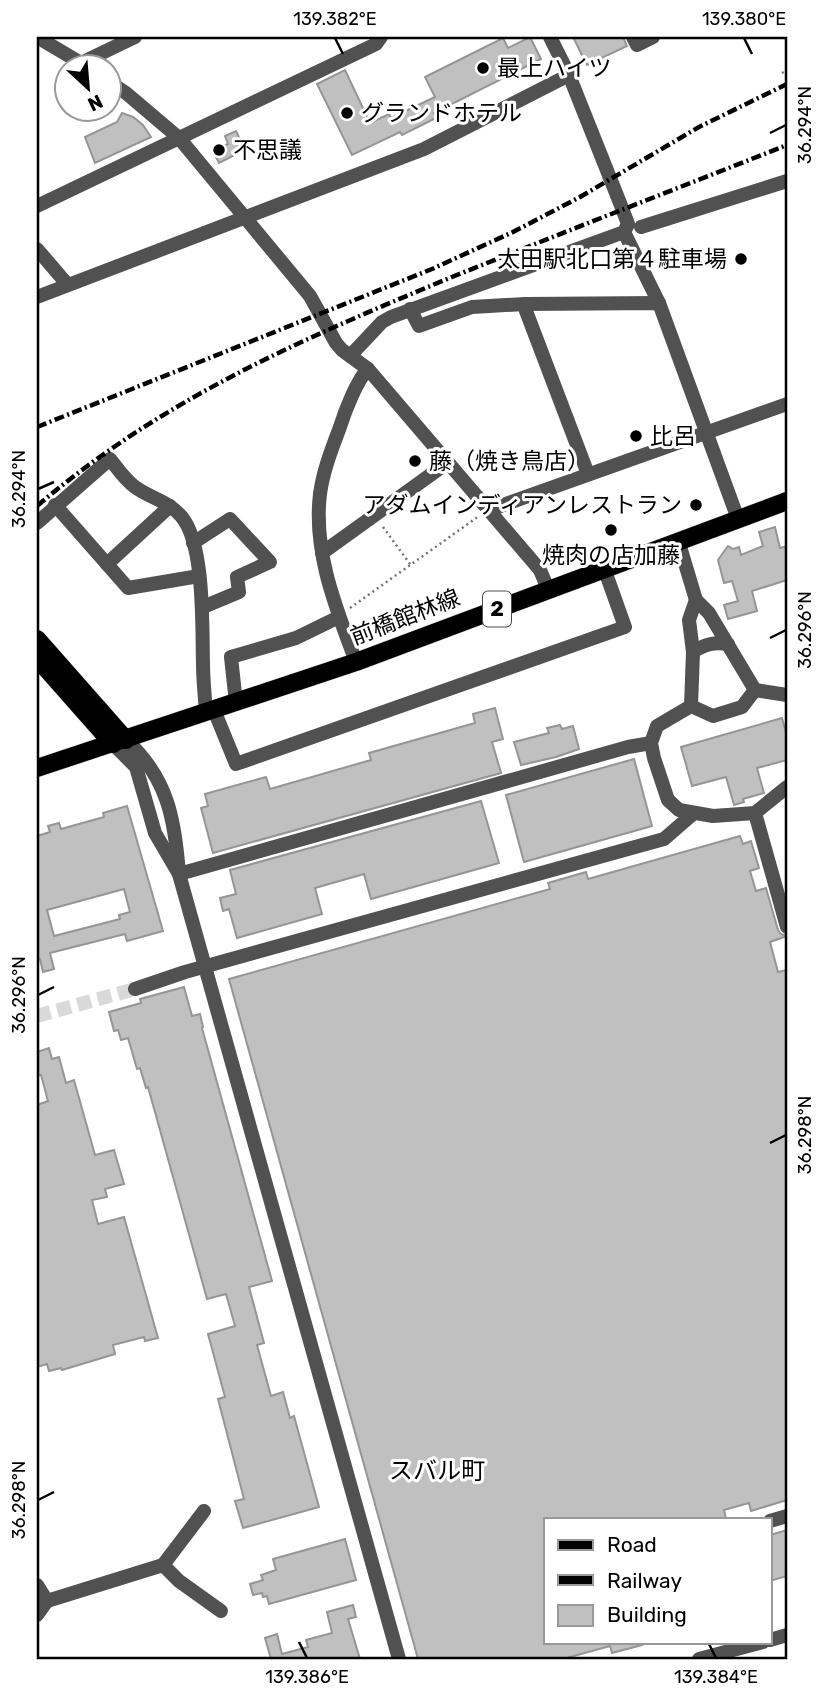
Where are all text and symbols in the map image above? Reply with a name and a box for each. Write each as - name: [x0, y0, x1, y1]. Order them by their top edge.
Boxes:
- text: 139.382°E: [293, 8, 377, 30]
- text: 139.380°E: [702, 8, 786, 30]
- north arrow: [52, 52, 122, 122]
- place label: 最上ハイツ: [497, 54, 612, 82]
- marker: 最上ハイツ: [475, 60, 491, 76]
- text: 36.294°N: [794, 86, 816, 164]
- text: N: [84, 89, 106, 116]
- place label: グランドホテル: [361, 99, 522, 127]
- marker: グランドホテル: [339, 105, 355, 121]
- place label: 不思議: [233, 136, 302, 164]
- marker: 不思議: [211, 142, 227, 158]
- place label: 太田駅北口第４駐車場: [497, 245, 727, 273]
- marker: 太田駅北口第４駐車場: [733, 251, 749, 267]
- place label: 比呂: [650, 422, 696, 450]
- marker: 比呂: [628, 428, 644, 444]
- place label: 藤（焼き鳥店）: [429, 447, 590, 475]
- text: 36.294°N: [8, 450, 30, 528]
- marker: 藤（焼き鳥店）: [407, 453, 423, 469]
- place label: アダムインディアンレストラン: [363, 491, 682, 519]
- marker: アダムインディアンレストラン: [688, 497, 704, 513]
- marker: 焼肉の店加藤: [603, 522, 619, 538]
- place label: 焼肉の店加藤: [542, 541, 680, 569]
- street label: 前橋館林線: [346, 583, 464, 651]
- text: 36.296°N: [794, 591, 816, 669]
- road number: 2: [483, 592, 511, 626]
- text: 36.296°N: [8, 956, 30, 1034]
- text: 36.298°N: [794, 1096, 816, 1174]
- district label: スバル町: [389, 1457, 485, 1485]
- text: 36.298°N: [8, 1461, 30, 1539]
- legend: [544, 1518, 772, 1644]
- text: Road: [607, 1532, 657, 1557]
- text: Railway: [607, 1568, 682, 1593]
- text: Building: [607, 1602, 687, 1627]
- text: 139.386°E: [265, 1666, 349, 1688]
- text: 139.384°E: [674, 1666, 758, 1688]

